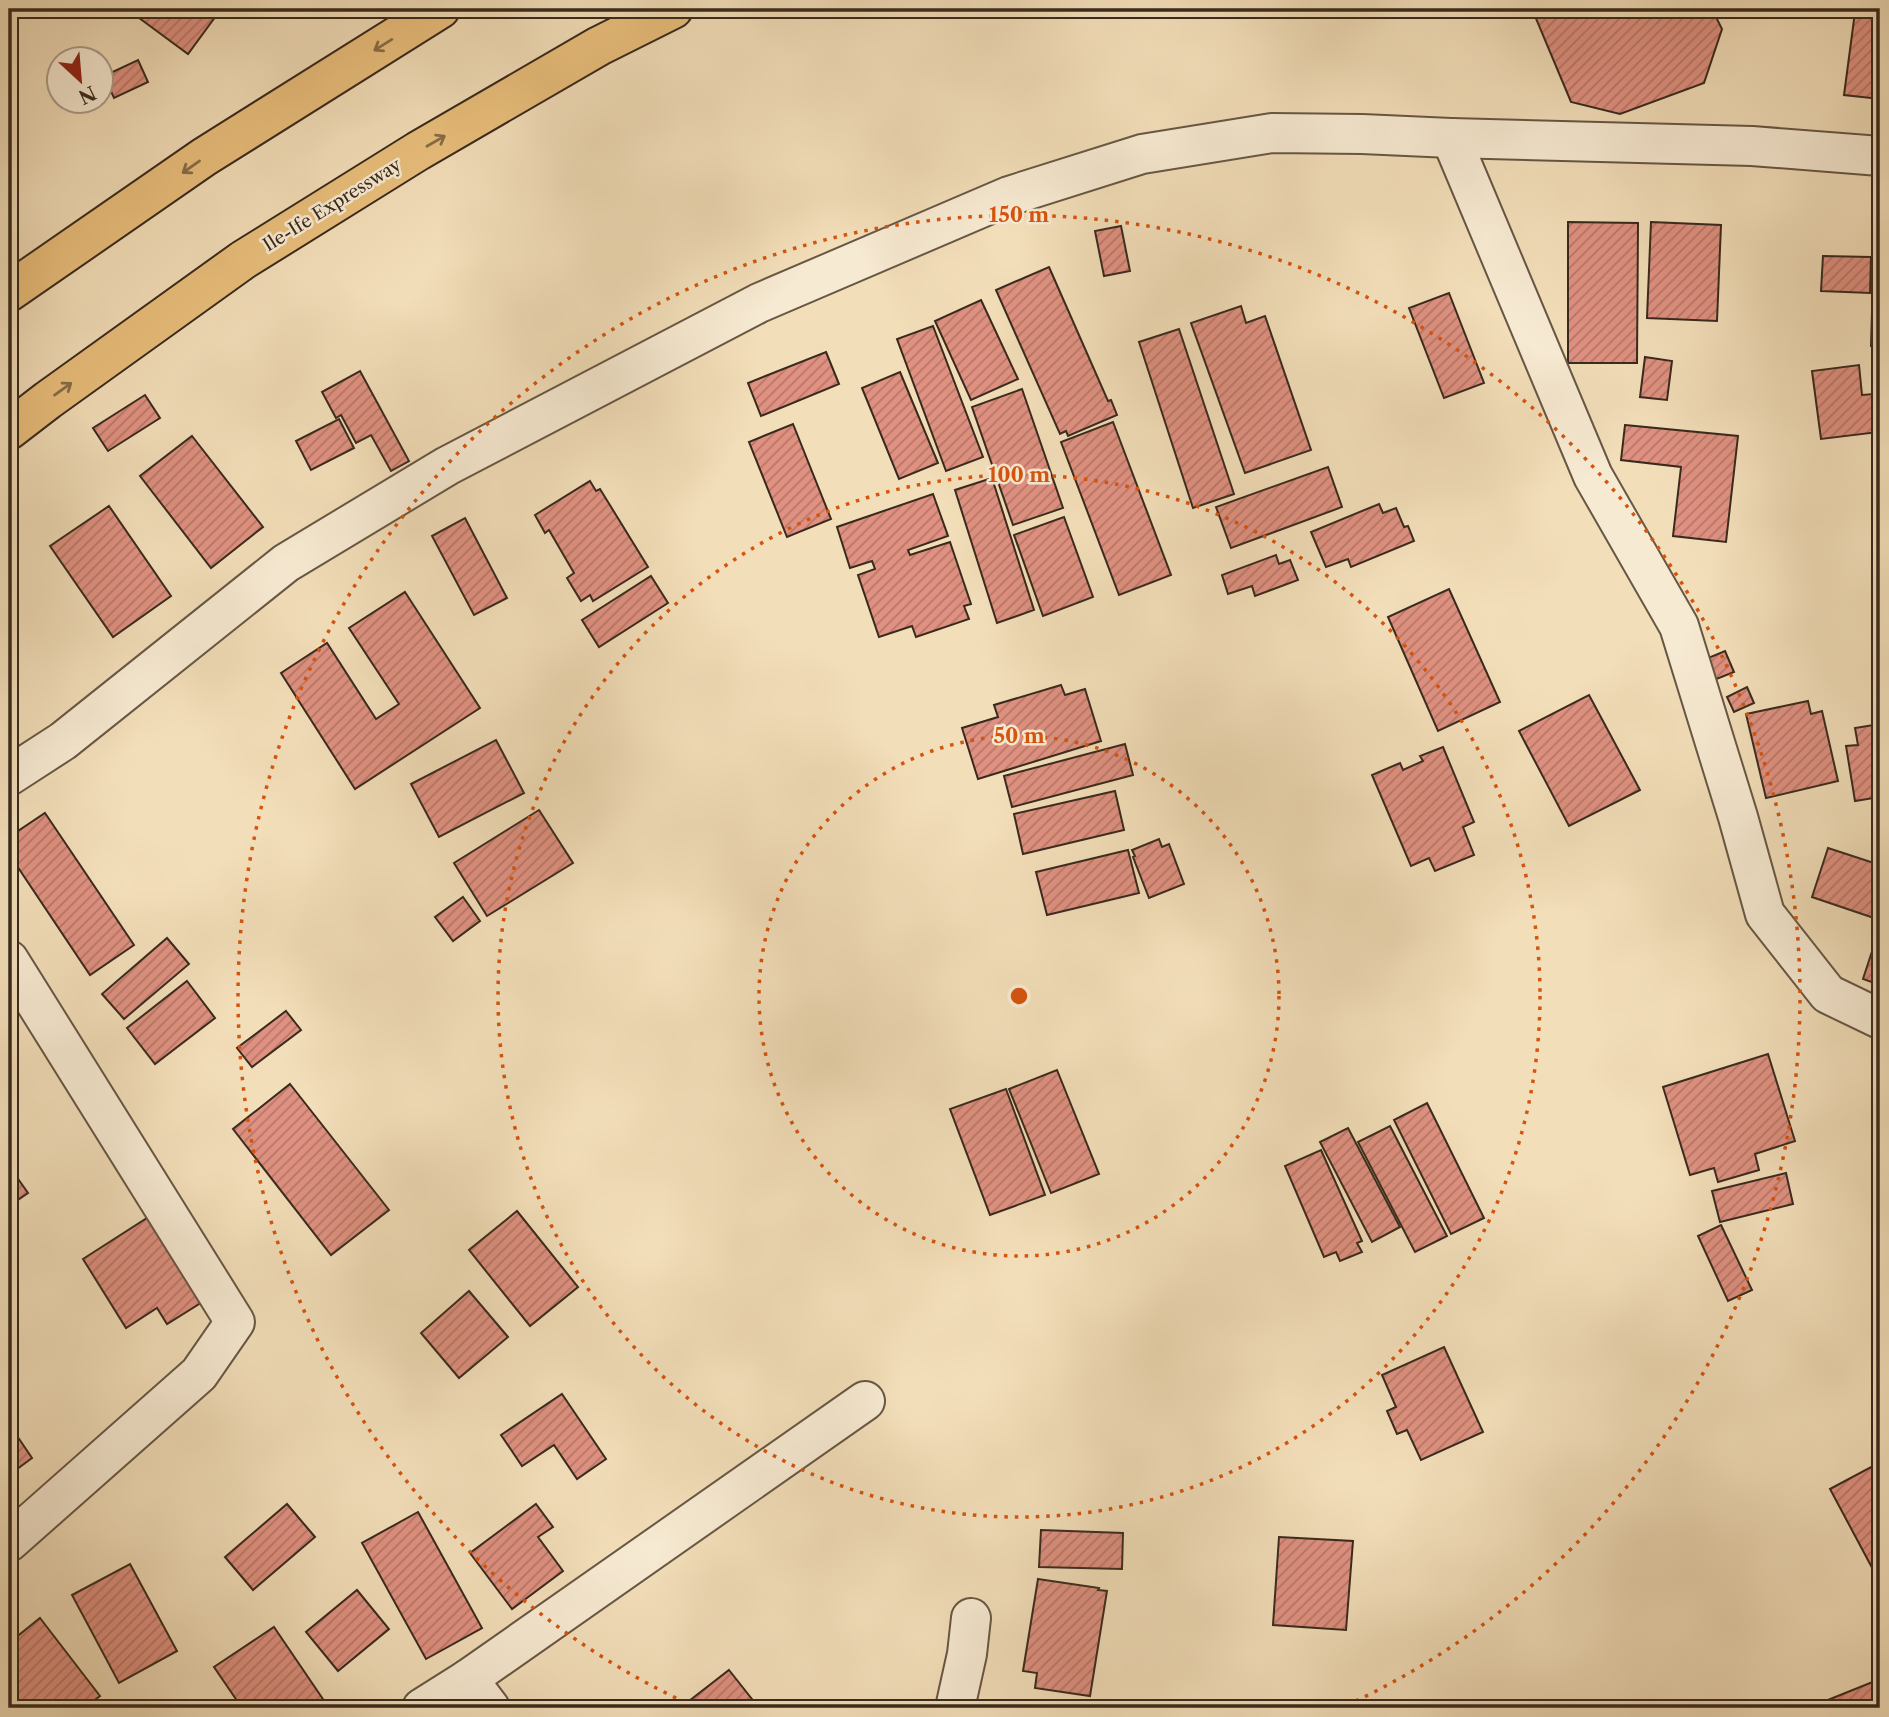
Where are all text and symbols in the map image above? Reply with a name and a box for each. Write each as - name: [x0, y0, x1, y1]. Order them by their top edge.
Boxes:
- one-way arrow: [373, 39, 393, 53]
- north arrow: [46, 46, 116, 116]
- text: N: [75, 81, 100, 109]
- one-way arrow: [426, 133, 446, 147]
- street label: Ile-Ife Expressway: [259, 153, 406, 256]
- one-way arrow: [181, 160, 201, 174]
- text: 150 m: [989, 202, 1049, 227]
- one-way arrow: [53, 382, 72, 396]
- text: 100 m: [988, 462, 1050, 487]
- text: 50 m: [993, 723, 1045, 748]
- centre of rings: [1007, 984, 1031, 1008]

